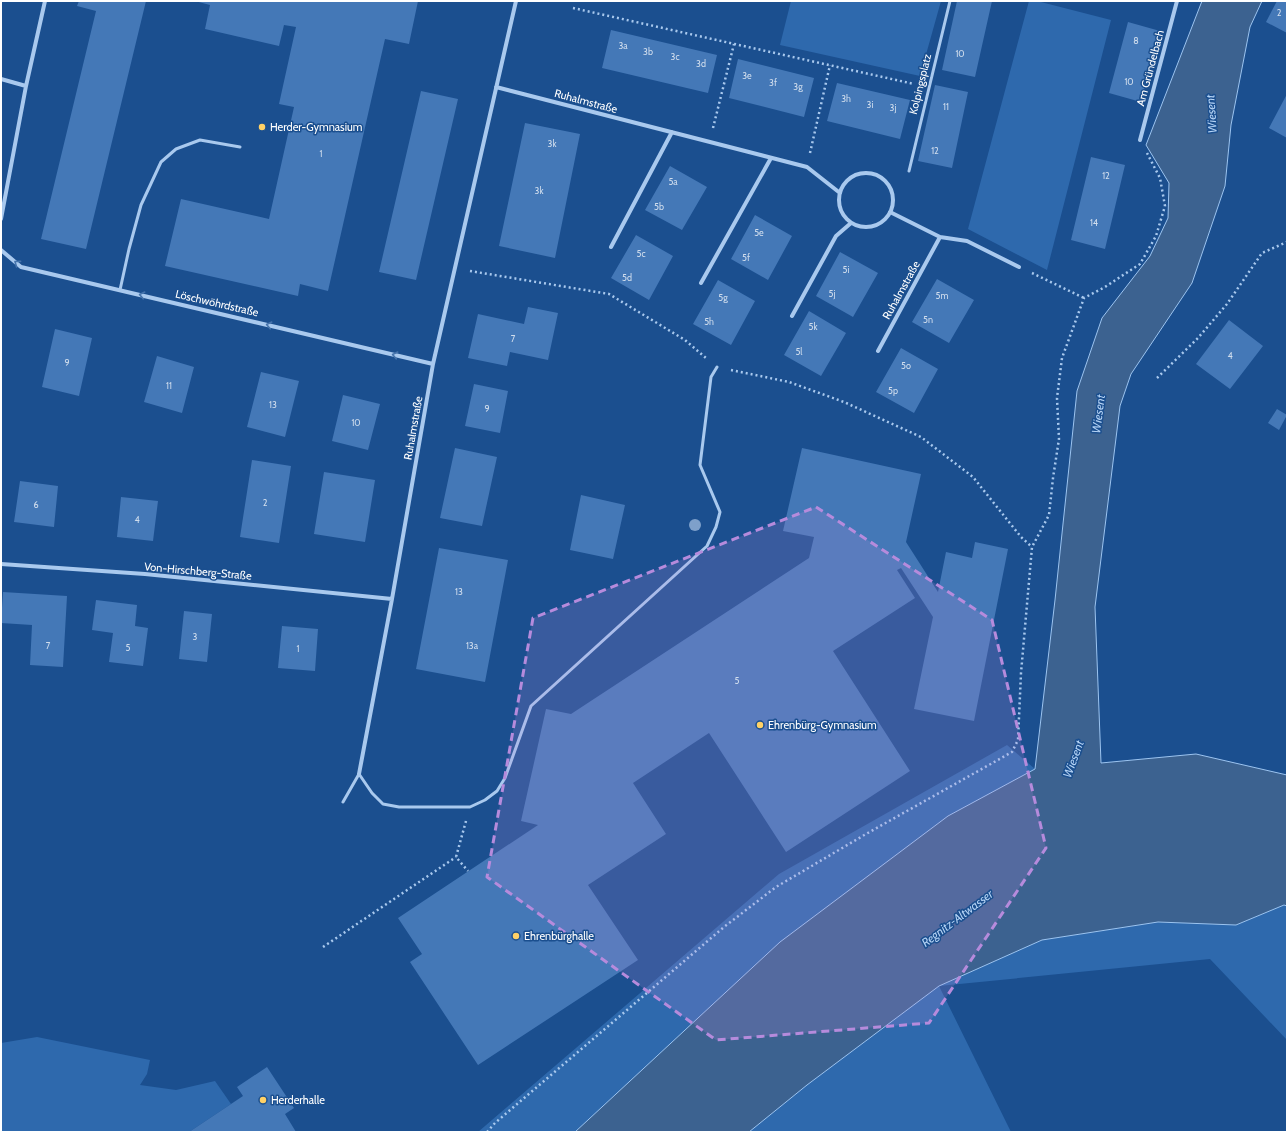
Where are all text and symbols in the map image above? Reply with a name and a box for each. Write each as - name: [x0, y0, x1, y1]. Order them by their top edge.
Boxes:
- house number: 2: [1277, 7, 1282, 18]
- street label: Am Gründelbach: [1133, 28, 1167, 108]
- house number: 8: [1133, 35, 1139, 46]
- house number: 3a: [618, 40, 628, 51]
- house number: 3b: [643, 46, 653, 57]
- house number: 10: [955, 48, 965, 59]
- house number: 3c: [671, 51, 679, 62]
- street label: Kolpingsplatz: [906, 52, 934, 116]
- house number: 3d: [696, 58, 706, 69]
- house number: 3e: [742, 70, 752, 81]
- house number: 10: [1124, 76, 1134, 87]
- house number: 3f: [769, 77, 777, 88]
- house number: 3g: [793, 81, 803, 92]
- street label: Ruhalmstraße: [553, 86, 619, 116]
- house number: 3h: [841, 93, 851, 104]
- water label: Wiesent: [1202, 94, 1220, 134]
- house number: 3i: [867, 99, 873, 110]
- house number: 11: [943, 101, 949, 112]
- house number: 3j: [890, 102, 896, 114]
- place label: Herder-Gymnasium: [270, 120, 363, 134]
- marker: Herder-Gymnasium: [257, 122, 267, 132]
- house number: 3k: [548, 138, 556, 149]
- house number: 12: [931, 145, 939, 156]
- house number: 1: [320, 148, 323, 159]
- house number: 12: [1102, 170, 1110, 181]
- house number: 5a: [668, 176, 678, 187]
- house number: 3k: [535, 185, 543, 196]
- house number: 5b: [654, 201, 664, 212]
- house number: 14: [1090, 217, 1098, 228]
- house number: 5e: [754, 227, 764, 238]
- house number: 5c: [637, 248, 645, 259]
- house number: 5f: [742, 252, 750, 263]
- street label: Ruhalmstraße: [879, 258, 923, 322]
- one-way arrow: [14, 260, 21, 268]
- house number: 5i: [843, 264, 849, 275]
- house number: 5d: [622, 272, 632, 283]
- street label: Löschwöhrdstraße: [174, 287, 260, 319]
- house number: 5j: [829, 288, 835, 300]
- house number: 5m: [936, 290, 948, 301]
- one-way arrow: [139, 291, 146, 300]
- house number: 5g: [718, 292, 728, 303]
- house number: 5n: [923, 314, 933, 325]
- house number: 5h: [704, 316, 714, 327]
- one-way arrow: [266, 321, 273, 330]
- house number: 5k: [809, 321, 817, 332]
- house number: 7: [511, 333, 516, 344]
- house number: 5l: [796, 346, 803, 357]
- house number: 4: [1227, 350, 1233, 361]
- one-way arrow: [392, 351, 399, 360]
- house number: 9: [64, 357, 70, 368]
- house number: 5o: [901, 360, 911, 371]
- house number: 11: [166, 380, 172, 391]
- house number: 5p: [888, 385, 898, 396]
- water label: Wiesent: [1088, 393, 1108, 434]
- street label: Ruhalmstraße: [400, 395, 426, 461]
- house number: 13: [269, 399, 277, 410]
- house number: 9: [484, 403, 490, 414]
- house number: 10: [351, 417, 361, 428]
- house number: 2: [263, 497, 268, 508]
- house number: 6: [33, 499, 39, 510]
- house number: 4: [134, 514, 140, 525]
- street label: Von-Hirschberg-Straße: [144, 559, 253, 583]
- house number: 13: [455, 586, 463, 597]
- house number: 3: [193, 631, 198, 642]
- house number: 7: [46, 640, 51, 651]
- house number: 13a: [466, 640, 479, 651]
- house number: 5: [126, 642, 131, 653]
- house number: 1: [297, 643, 300, 654]
- house number: 5: [735, 675, 740, 686]
- place label: Ehrenbürg-Gymnasium: [768, 718, 877, 732]
- marker: Ehrenbürg-Gymnasium: [755, 720, 765, 730]
- water label: Wiesent: [1059, 738, 1087, 780]
- water label: Regnitz-Altwasser: [918, 885, 997, 950]
- place label: Ehrenbürghalle: [524, 929, 594, 943]
- marker: Ehrenbürghalle: [511, 931, 521, 941]
- place label: Herderhalle: [271, 1093, 325, 1107]
- marker: Herderhalle: [258, 1095, 268, 1105]

